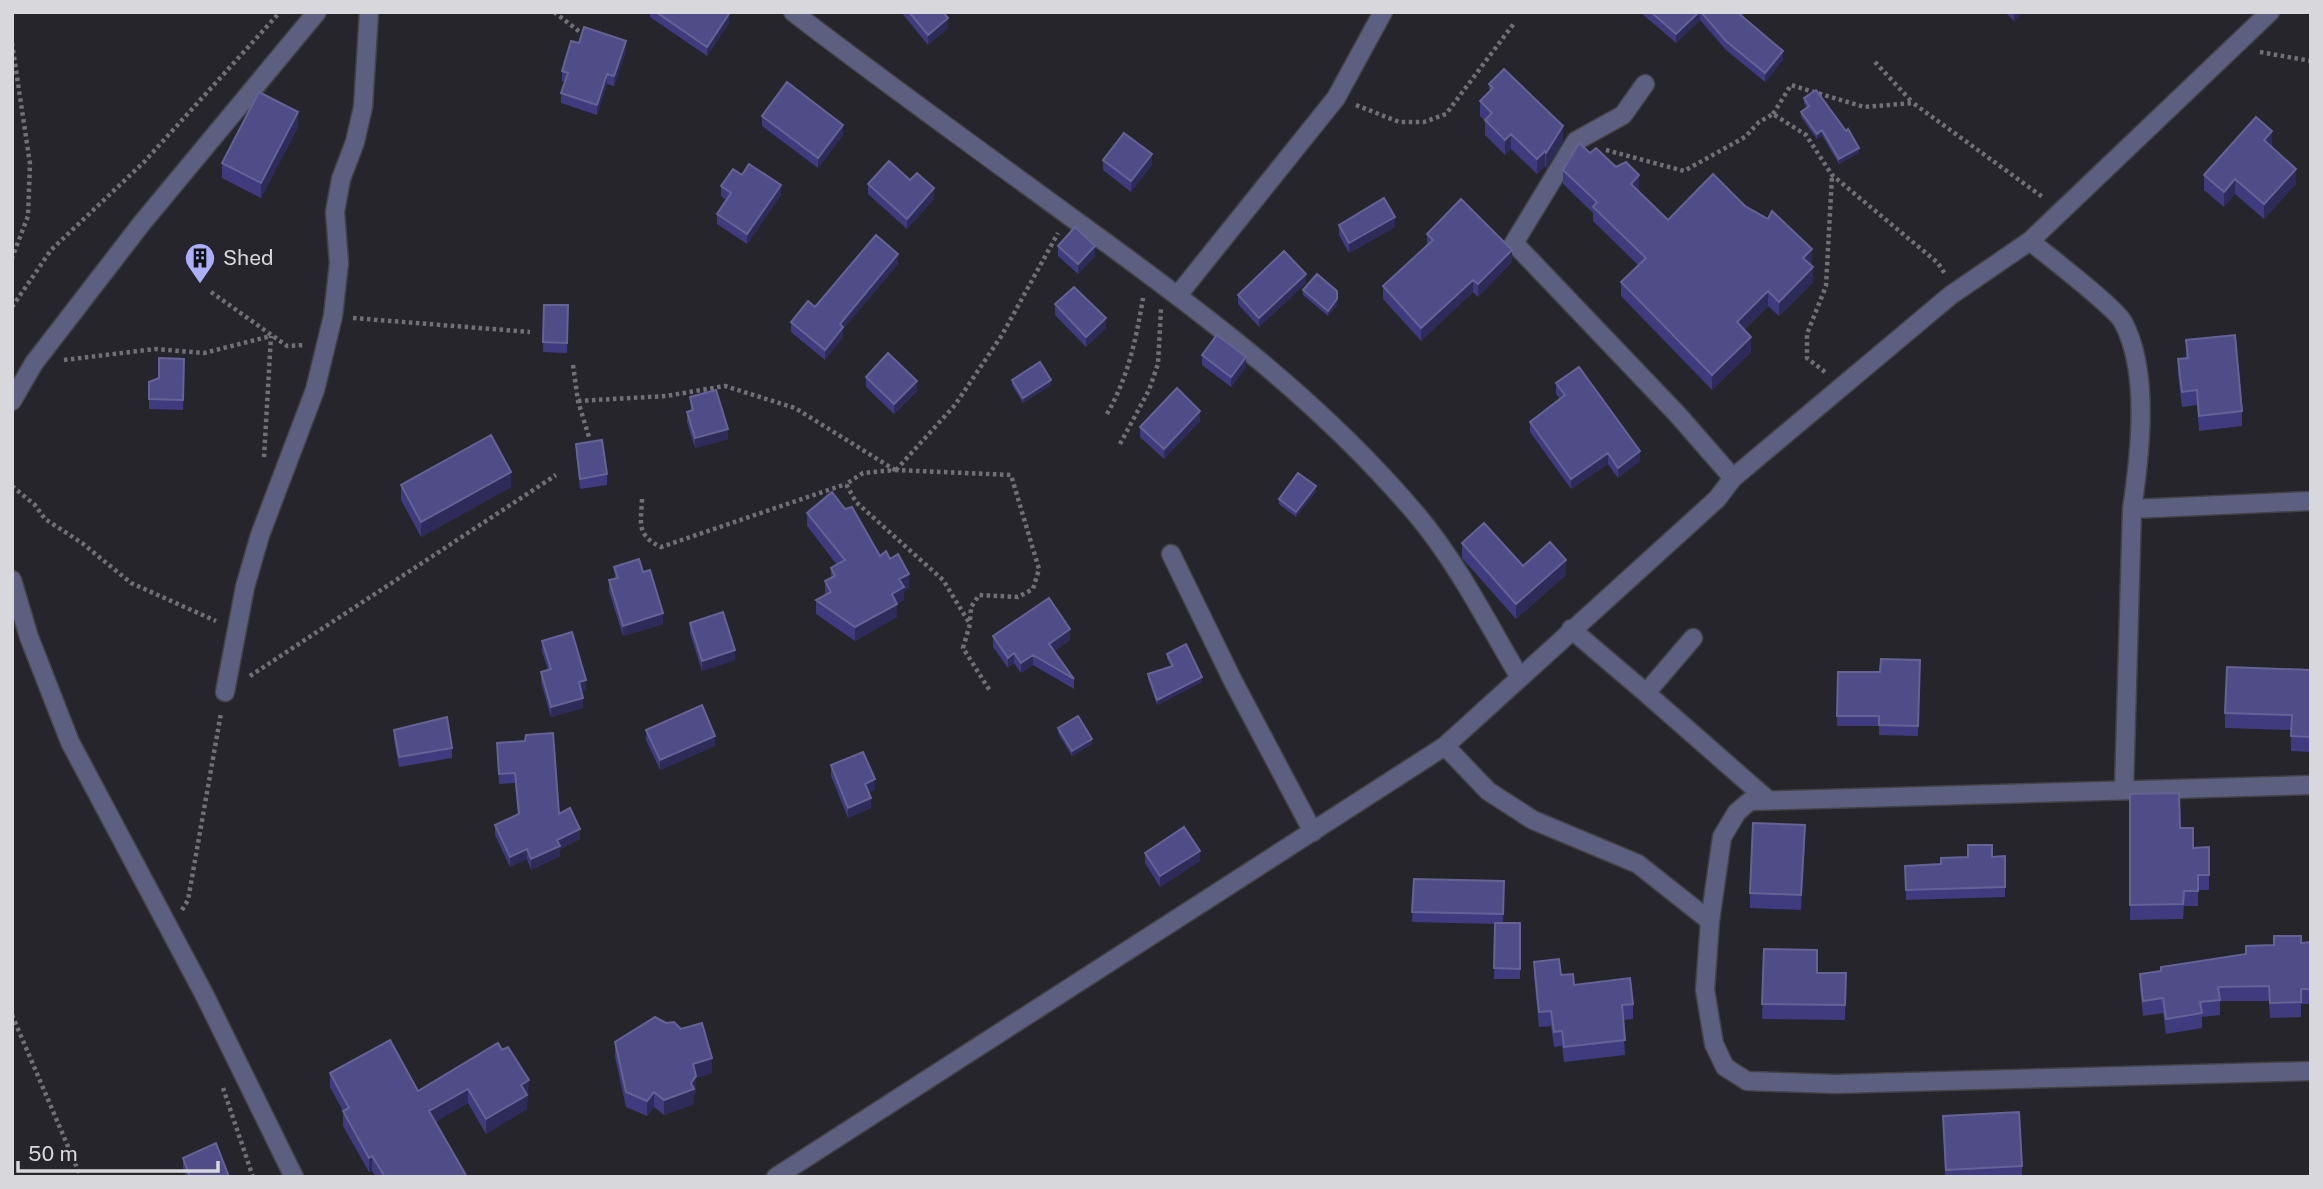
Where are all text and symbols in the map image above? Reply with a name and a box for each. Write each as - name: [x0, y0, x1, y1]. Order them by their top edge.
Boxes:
- building icon: Shed: [183, 241, 217, 285]
- place label: Shed: [223, 245, 274, 270]
- scale bar: [18, 1130, 217, 1174]
- text: 50 m: [28, 1141, 78, 1166]

